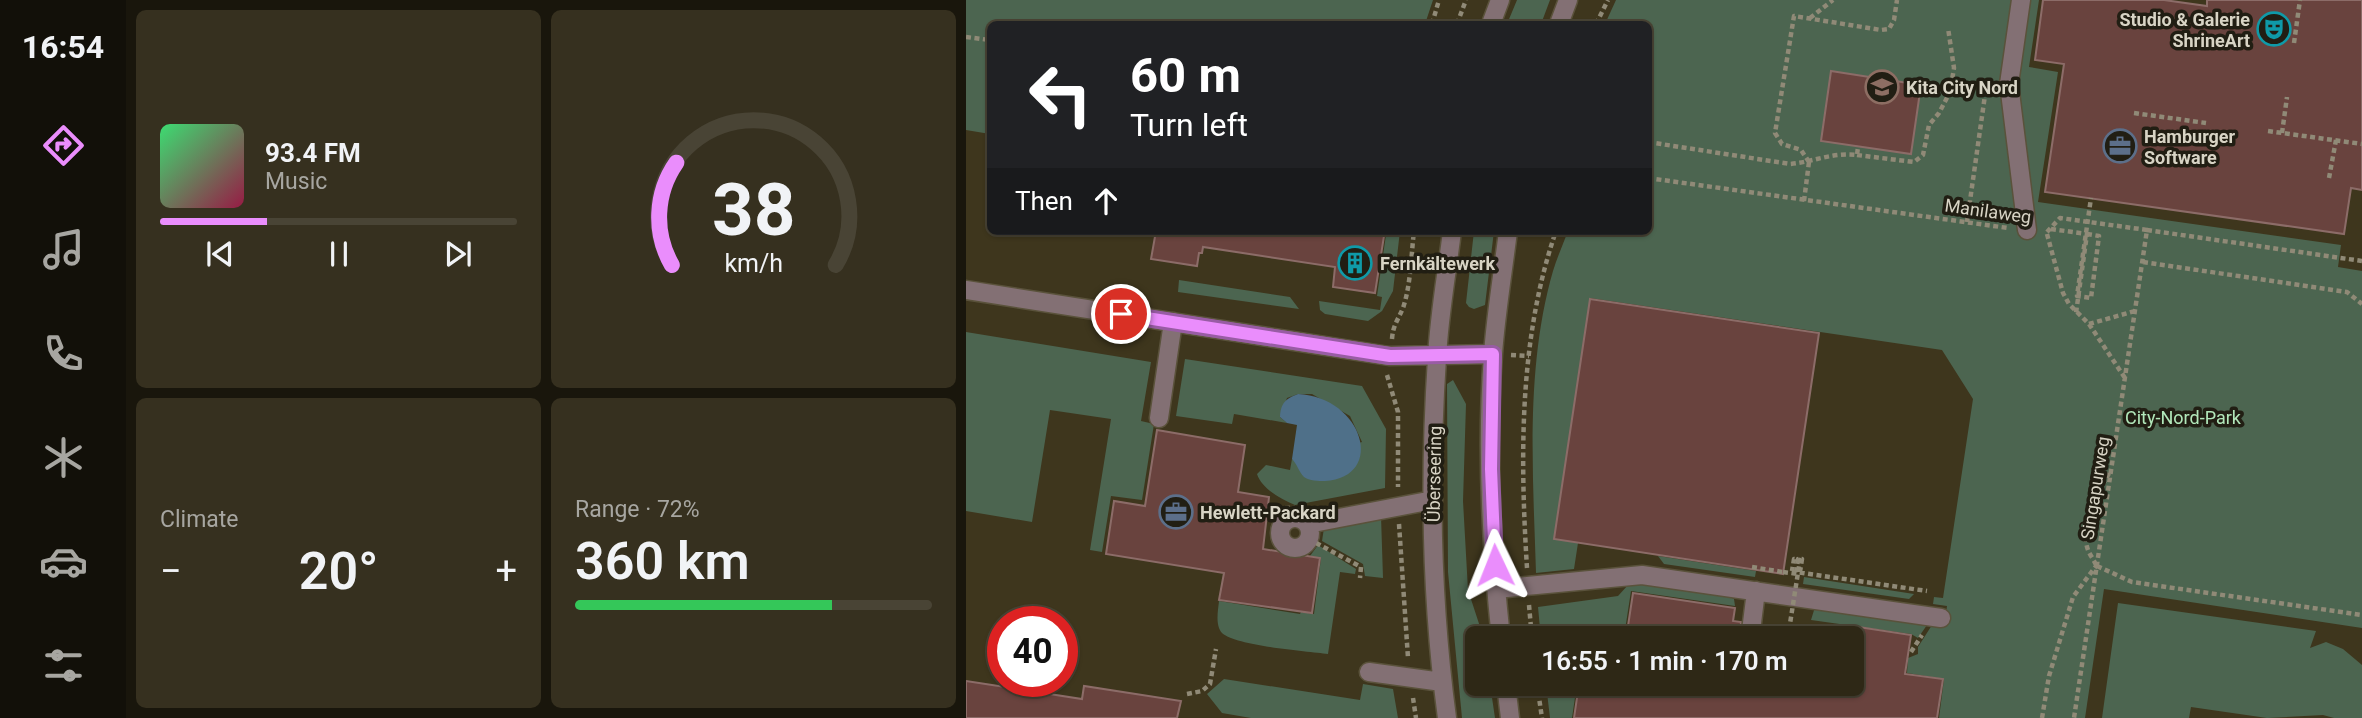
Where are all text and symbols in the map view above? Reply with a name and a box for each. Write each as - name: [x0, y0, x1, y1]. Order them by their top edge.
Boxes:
- place label: Studio & Galerie ShrineArt: [2119, 9, 2250, 51]
- theatre icon: Studio & Galerie ShrineArt: [2255, 10, 2293, 48]
- text: 16:54: [22, 28, 104, 66]
- text: 60 m: [1130, 47, 1241, 104]
- icon: left: [1015, 49, 1106, 140]
- school or university icon: Kita City Nord: [1863, 68, 1901, 106]
- place label: Kita City Nord: [1906, 77, 2018, 98]
- text: Turn left: [1130, 106, 1248, 144]
- icon: directions: [39, 121, 88, 170]
- place label: Hamburger Software: [2144, 126, 2236, 168]
- office icon: Hamburger Software: [2101, 127, 2139, 165]
- text: 93.4 FM: [265, 138, 361, 168]
- text: 38: [712, 167, 795, 253]
- text: Music: [265, 168, 327, 195]
- icon: ahead: [1087, 182, 1125, 220]
- text: Then: [1015, 186, 1073, 216]
- street label: Manilaweg: [1943, 195, 2033, 227]
- icon: music: [39, 225, 88, 274]
- icon: previous: [201, 235, 239, 273]
- icon: pause: [320, 235, 358, 273]
- icon: next: [439, 235, 477, 273]
- building icon: Fernkältewerk: [1336, 244, 1374, 282]
- text: km/h: [724, 249, 783, 278]
- place label: Fernkältewerk: [1380, 253, 1495, 274]
- pin: [1091, 284, 1151, 344]
- icon: arrive: [1102, 295, 1140, 333]
- icon: phone: [39, 329, 88, 378]
- park label: City-Nord-Park: [2125, 407, 2242, 428]
- street label: Überseering: [1423, 426, 1445, 522]
- icon: climate: [39, 433, 88, 482]
- street label: Singapurweg: [2076, 435, 2114, 541]
- office icon: Hewlett-Packard: [1157, 493, 1195, 531]
- text: Range · 72%: [575, 496, 700, 523]
- place label: Hewlett-Packard: [1200, 502, 1336, 523]
- text: Climate: [160, 506, 239, 533]
- position arrow: [1458, 528, 1532, 602]
- text: 360 km: [575, 531, 750, 592]
- icon: car: [39, 537, 88, 586]
- text: 20°: [299, 541, 378, 602]
- text: −: [160, 549, 182, 593]
- text: +: [495, 549, 517, 593]
- speed limit sign: 40: [987, 606, 1078, 697]
- icon: filters: [39, 641, 88, 690]
- text: 16:55 · 1 min · 170 m: [1541, 646, 1788, 676]

